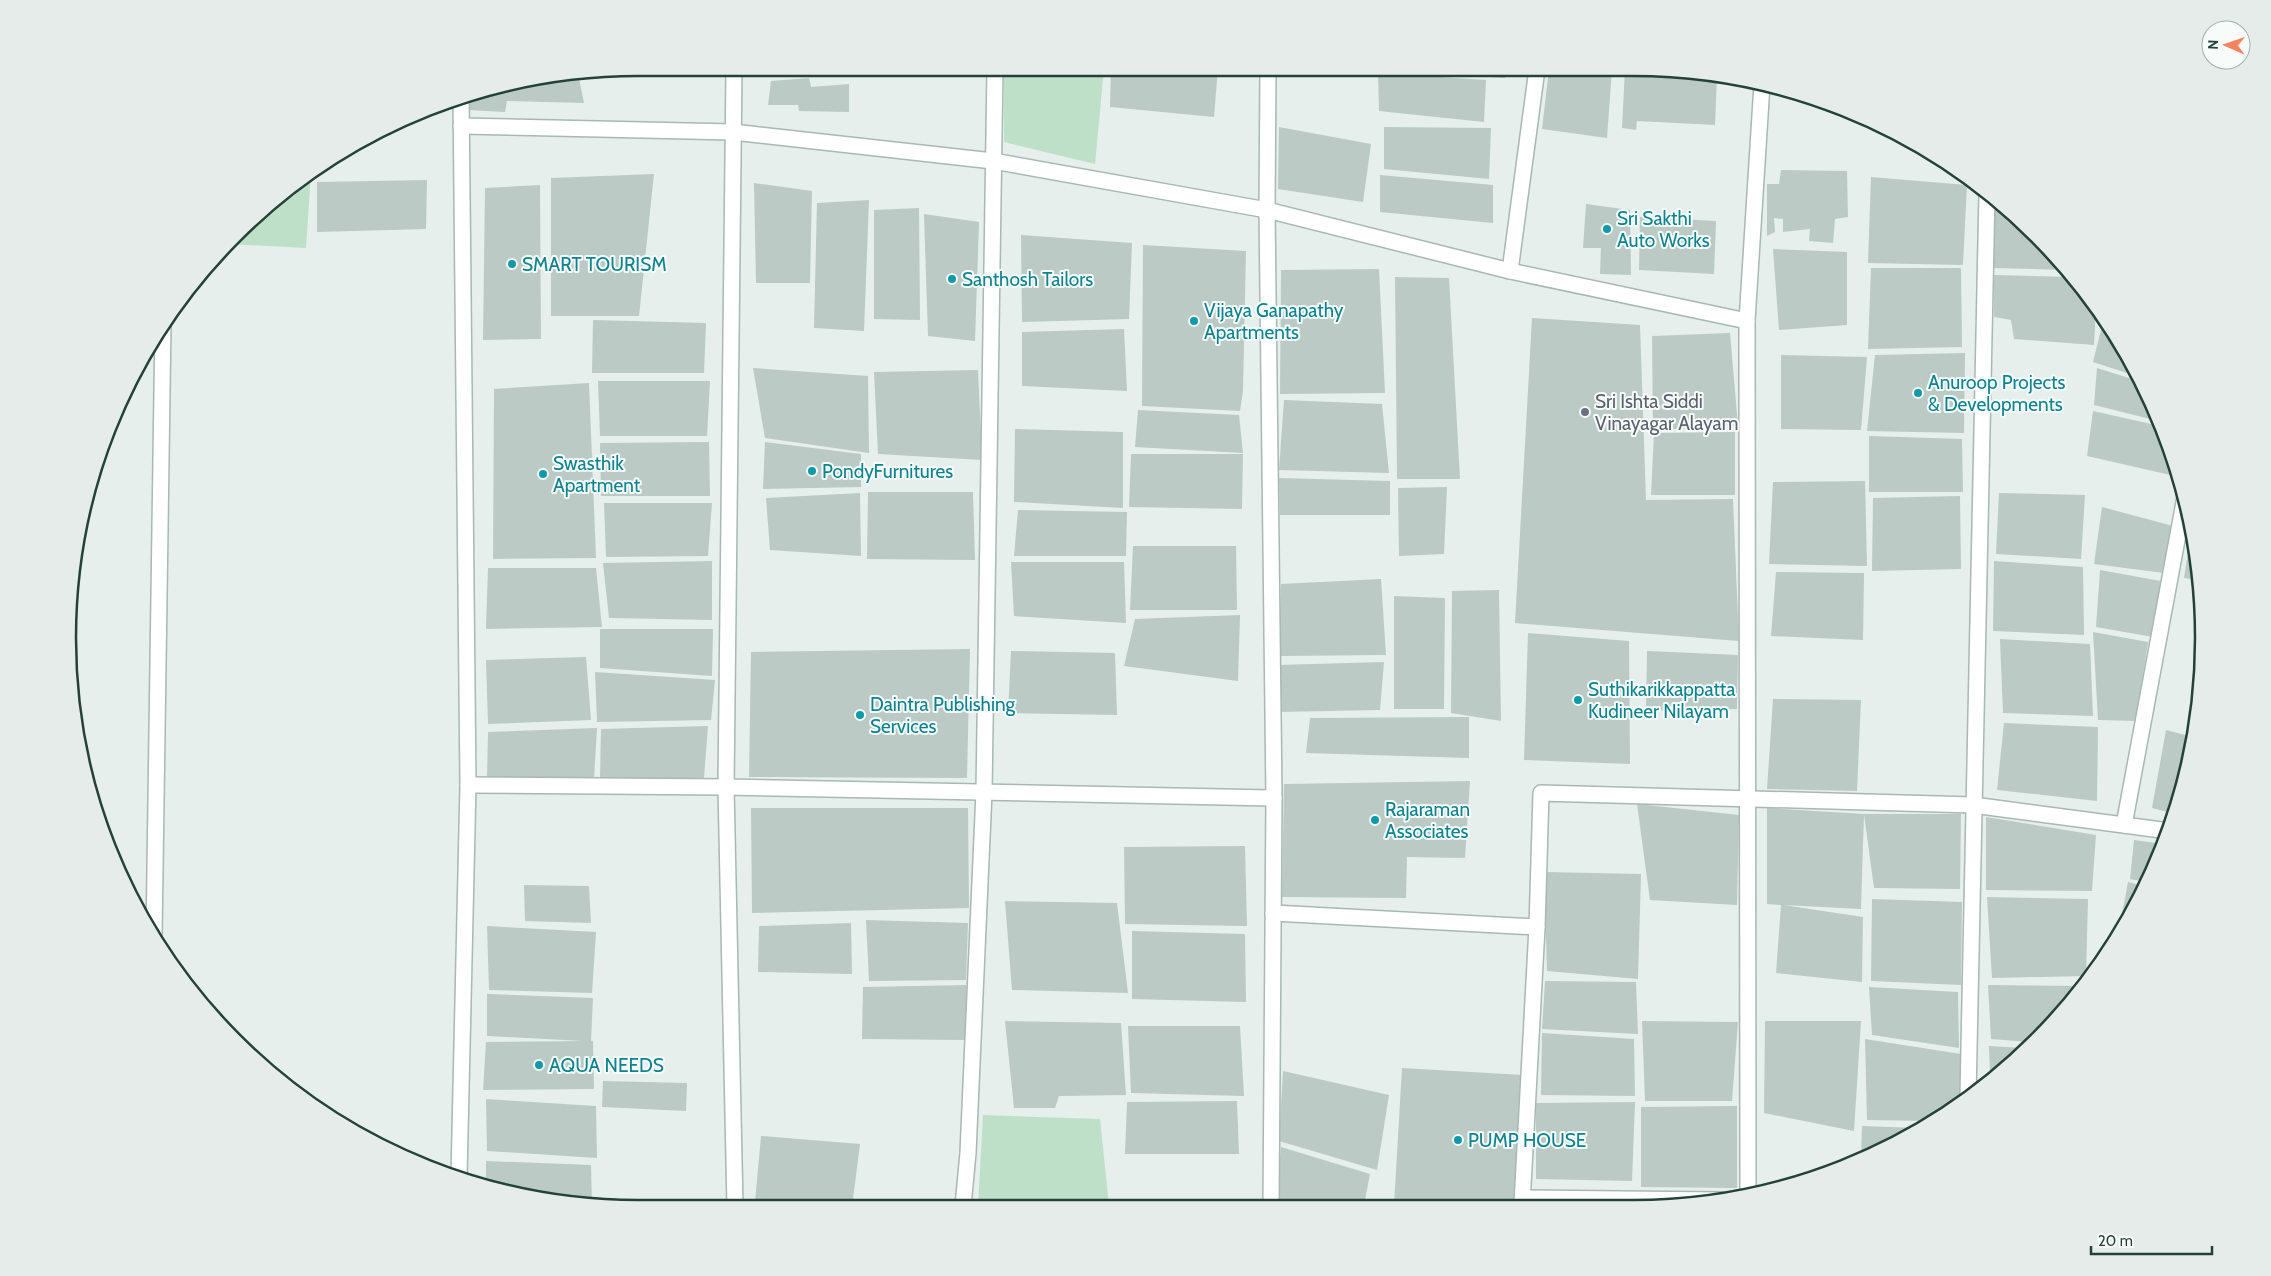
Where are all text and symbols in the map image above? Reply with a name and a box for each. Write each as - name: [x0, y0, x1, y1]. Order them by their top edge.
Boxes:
- north arrow: [2201, 20, 2251, 70]
- text: N: [2204, 39, 2222, 50]
- place label: Sri Sakthi Auto Works: [1617, 207, 1710, 252]
- marker: Sri Sakthi Auto Works: [1601, 223, 1613, 235]
- place label: SMART TOURISM: [522, 253, 667, 276]
- marker: SMART TOURISM: [506, 258, 518, 270]
- place label: Santhosh Tailors: [962, 268, 1093, 291]
- marker: Santhosh Tailors: [946, 273, 958, 285]
- place label: Vijaya Ganapathy Apartments: [1204, 299, 1344, 344]
- marker: Vijaya Ganapathy Apartments: [1188, 315, 1200, 327]
- place label: Anuroop Projects & Developments: [1928, 371, 2066, 416]
- marker: Anuroop Projects & Developments: [1912, 387, 1924, 399]
- place label: Sri Ishta Siddi Vinayagar Alayam: [1595, 390, 1738, 435]
- marker: Sri Ishta Siddi Vinayagar Alayam: [1579, 406, 1591, 418]
- place label: Swasthik Apartment: [553, 452, 641, 497]
- place label: PondyFurnitures: [822, 460, 953, 483]
- marker: PondyFurnitures: [806, 465, 818, 477]
- marker: Swasthik Apartment: [537, 468, 549, 480]
- place label: Suthikarikkappatta Kudineer Nilayam: [1588, 678, 1735, 723]
- place label: Daintra Publishing Services: [870, 693, 1016, 738]
- marker: Suthikarikkappatta Kudineer Nilayam: [1572, 694, 1584, 706]
- marker: Daintra Publishing Services: [854, 709, 866, 721]
- place label: Rajaraman Associates: [1385, 798, 1470, 843]
- marker: Rajaraman Associates: [1369, 814, 1381, 826]
- place label: AQUA NEEDS: [549, 1054, 664, 1077]
- marker: AQUA NEEDS: [533, 1059, 545, 1071]
- place label: PUMP HOUSE: [1468, 1129, 1586, 1152]
- marker: PUMP HOUSE: [1452, 1134, 1464, 1146]
- scale bar: [2091, 1224, 2212, 1256]
- text: 20 m: [2098, 1232, 2133, 1250]

